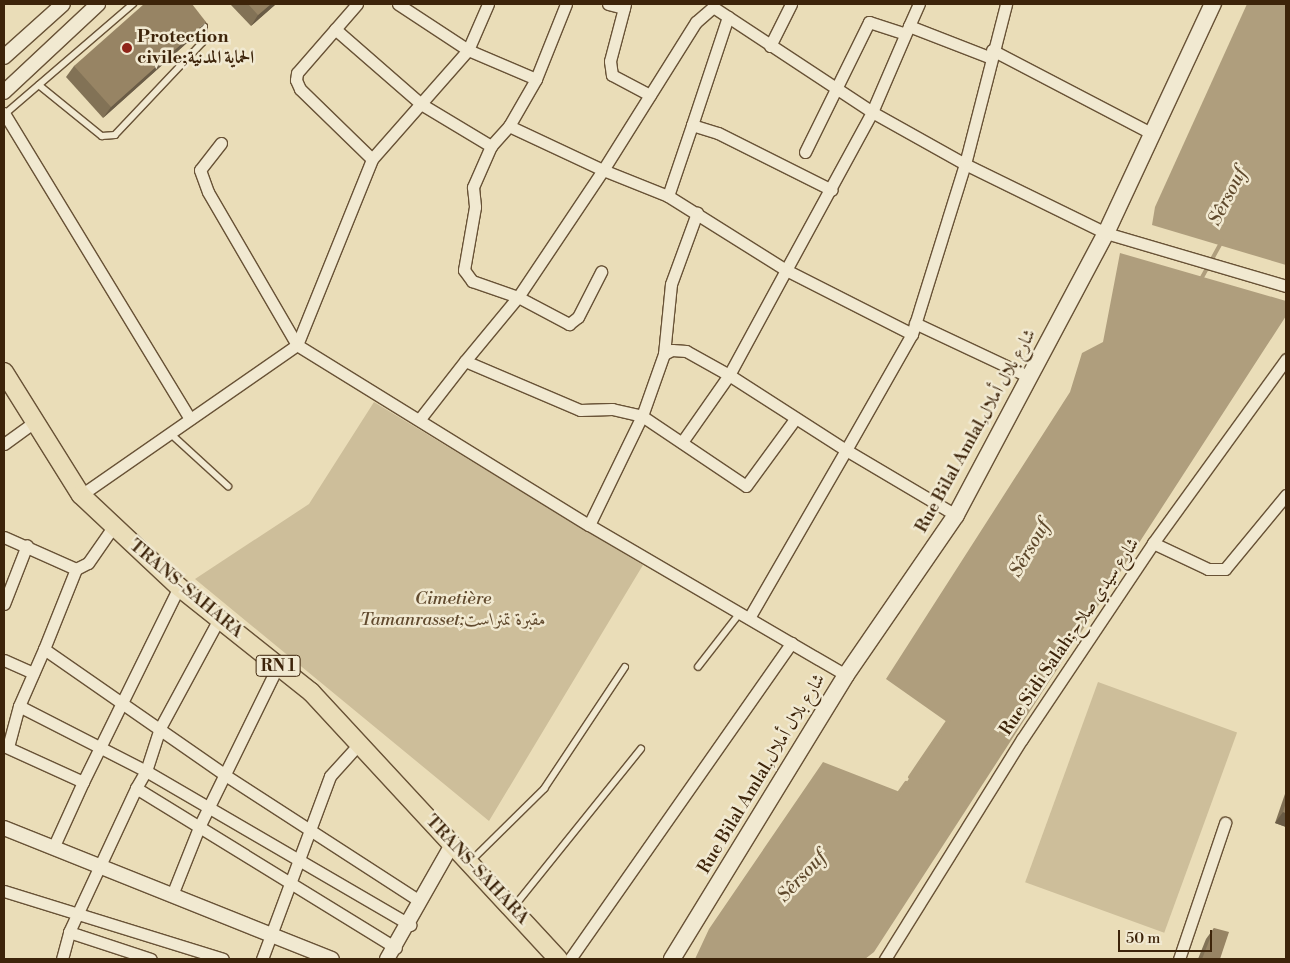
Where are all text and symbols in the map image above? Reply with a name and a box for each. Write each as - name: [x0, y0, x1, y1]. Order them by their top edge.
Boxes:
- place label: Protection civile;الحماية المدنية: [137, 27, 254, 70]
- marker: Protection civile;الحماية المدنية: [121, 42, 133, 54]
- water label: Sêrsouf: [1204, 164, 1252, 230]
- street label: Rue Bilal Amlal,شارع بلال أملال: [911, 325, 1041, 537]
- water label: Sêrsouf: [1005, 517, 1055, 581]
- street label: Rue Sidi Salah;شارع سيدي صلاح: [996, 534, 1144, 740]
- street label: TRANS-SAHARA: [125, 535, 247, 643]
- park label: Cimetière Tamanrasset;مقبرة تمنراست: [360, 589, 546, 632]
- road number: RN 1: [256, 652, 300, 679]
- street label: Rue Bilal Amlal,شارع بلال أملال: [694, 670, 830, 878]
- street label: TRANS-SAHARA: [421, 811, 533, 929]
- water label: Sêrsouf: [773, 847, 831, 907]
- scale bar: [1120, 920, 1214, 952]
- text: 50 m: [1126, 929, 1160, 948]

